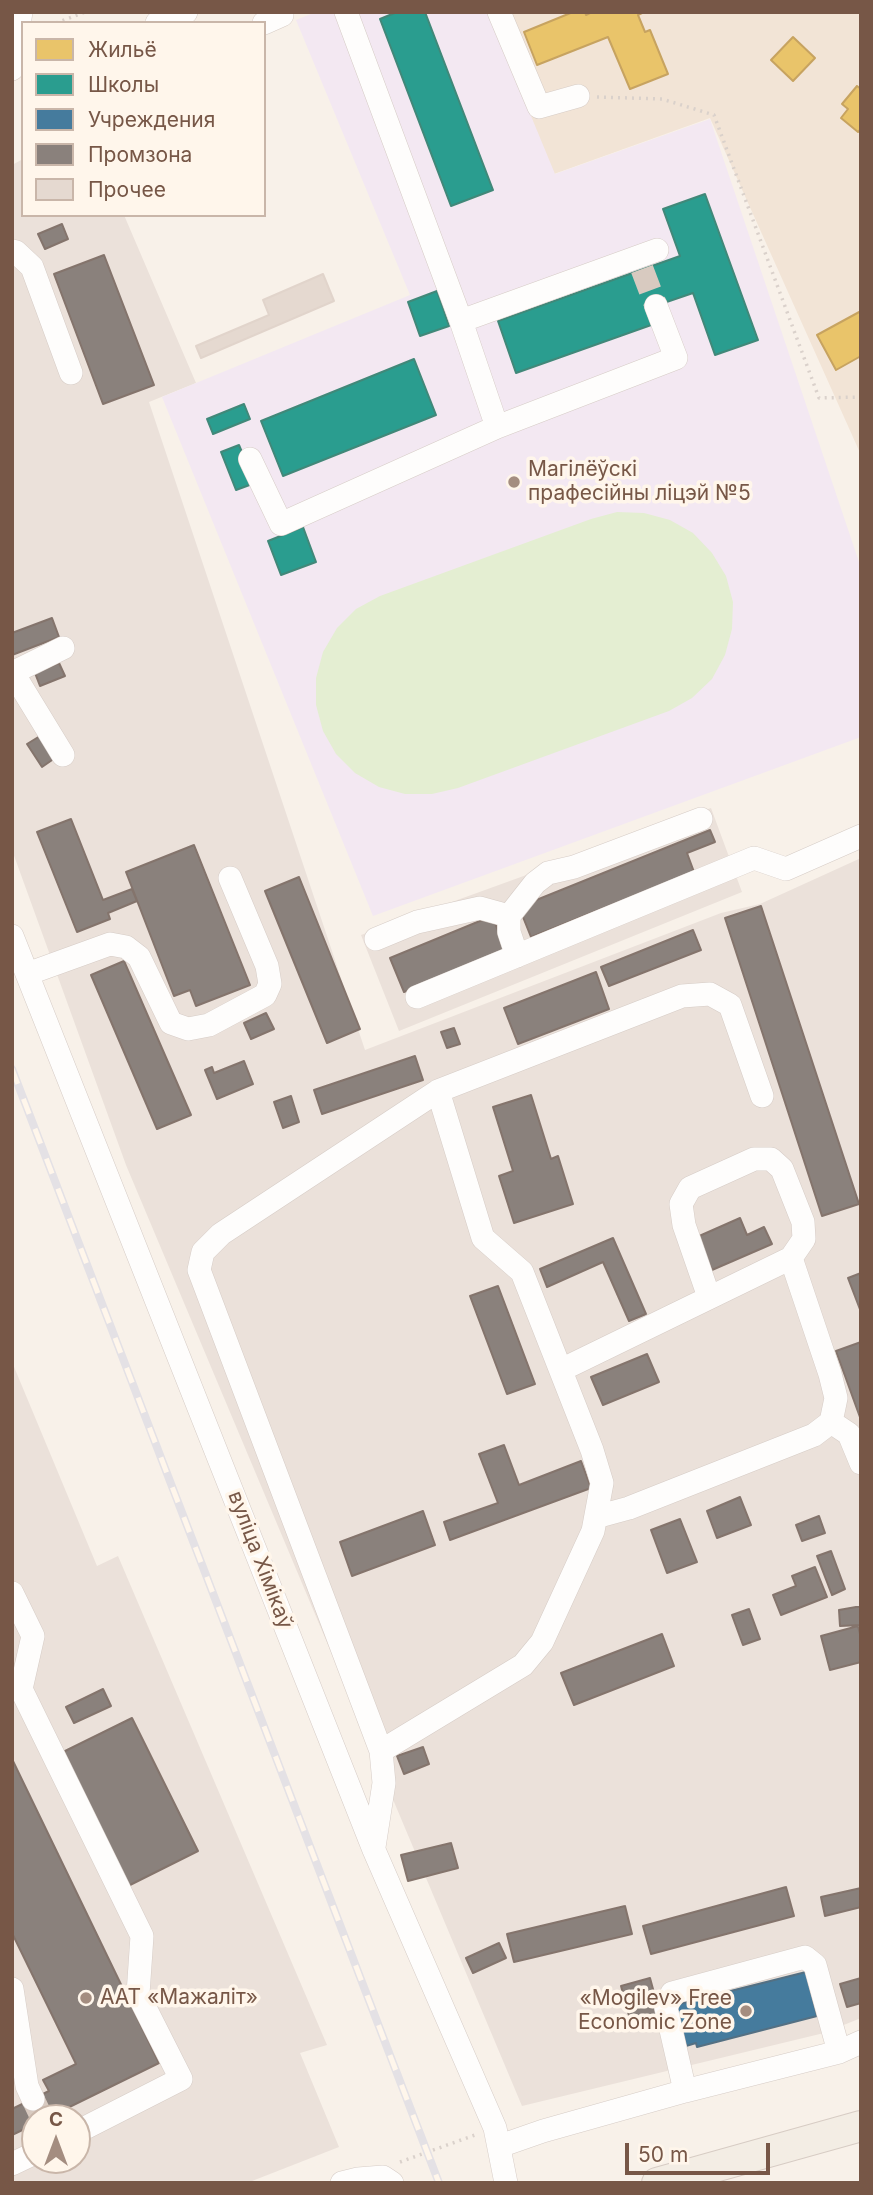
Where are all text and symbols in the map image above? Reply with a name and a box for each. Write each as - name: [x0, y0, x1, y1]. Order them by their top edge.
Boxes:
- legend: [21, 21, 266, 217]
- text: Жильё: [88, 37, 157, 62]
- text: Школы: [88, 72, 159, 97]
- text: Учреждения: [88, 107, 215, 132]
- text: Промзона: [88, 142, 192, 167]
- text: Прочее: [88, 177, 166, 202]
- place label: Магілёўскі прафесійны ліцэй №5: [528, 457, 751, 507]
- marker: Магілёўскі прафесійны ліцэй №5: [506, 474, 522, 490]
- street label: вуліца Хімікаў: [222, 1488, 298, 1632]
- place label: ААТ «Мажаліт»: [100, 1985, 258, 2011]
- place label: «Mogilev» Free Economic Zone: [578, 1986, 732, 2036]
- marker: ААТ «Мажаліт»: [78, 1990, 94, 2006]
- marker: «Mogilev» Free Economic Zone: [738, 2003, 754, 2019]
- north arrow: [21, 2104, 91, 2174]
- text: С: [49, 2108, 63, 2131]
- scale bar: [628, 2128, 773, 2172]
- text: 50 m: [638, 2142, 688, 2167]

